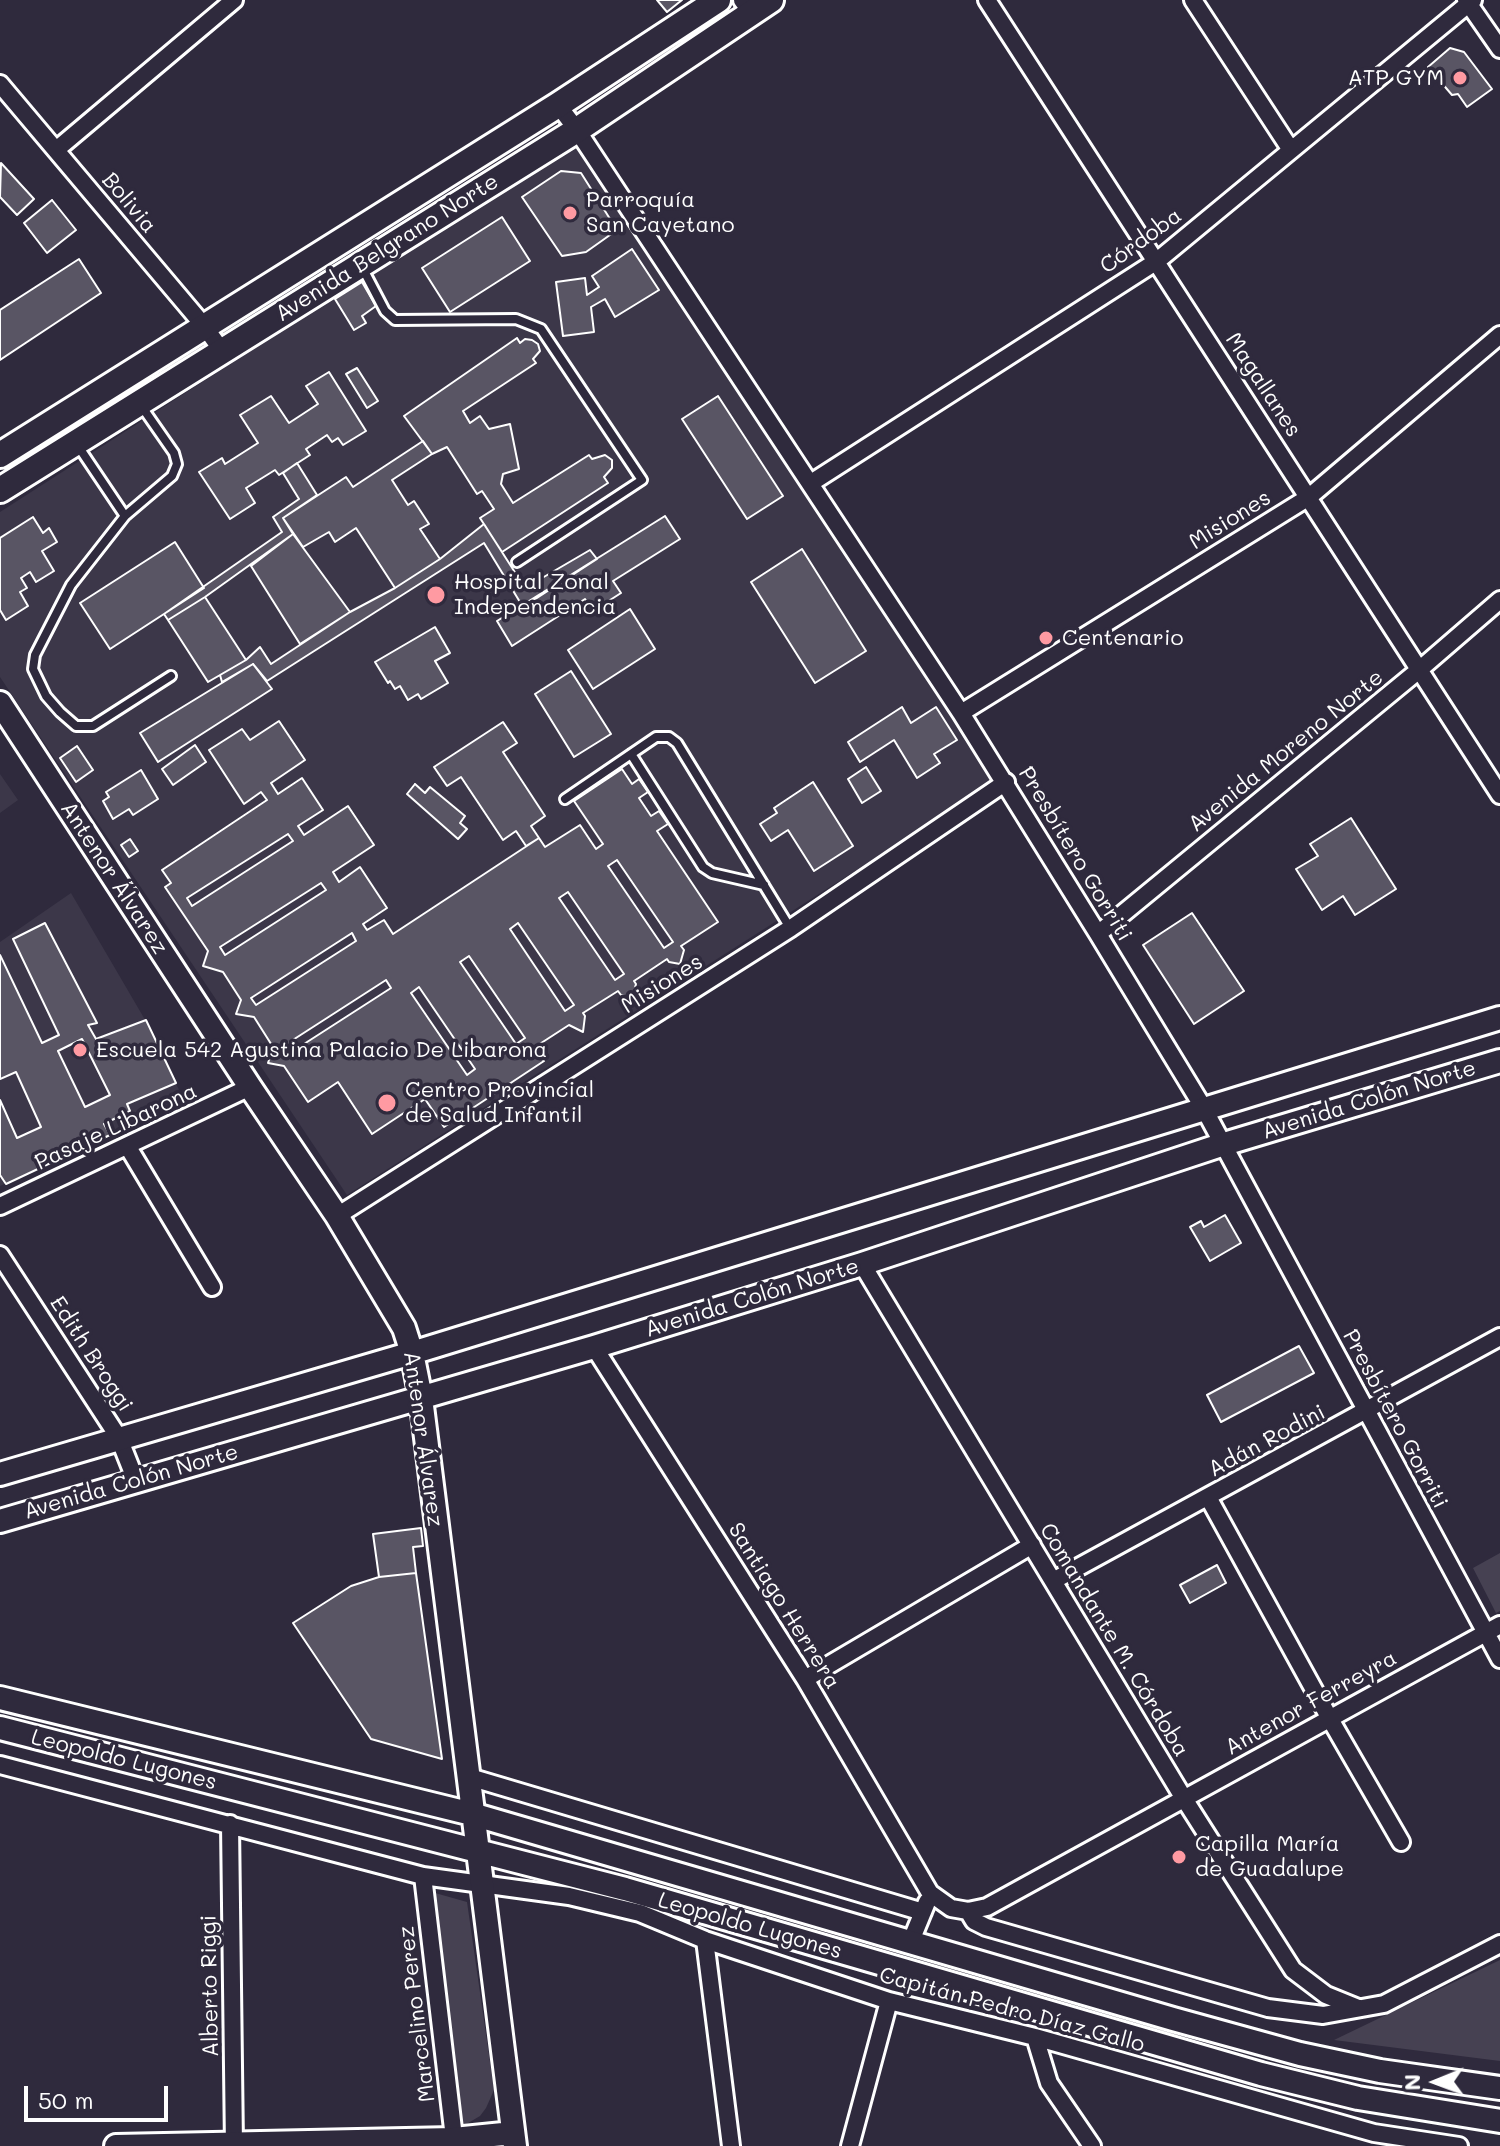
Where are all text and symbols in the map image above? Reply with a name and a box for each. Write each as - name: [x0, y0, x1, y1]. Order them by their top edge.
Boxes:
- place label: ATP GYM: [1348, 65, 1444, 91]
- marker: ATP GYM: [1451, 69, 1469, 87]
- street label: Bolivia: [96, 167, 162, 239]
- street label: Avenida Belgrano Norte: [271, 168, 503, 328]
- place label: Parroquía San Cayetano: [586, 187, 734, 238]
- street label: Córdoba: [1095, 203, 1187, 279]
- marker: Parroquía San Cayetano: [561, 204, 579, 222]
- street label: Magallanes: [1220, 328, 1306, 442]
- street label: Misiones: [1184, 485, 1276, 555]
- place label: Hospital Zonal Independencia: [454, 569, 616, 620]
- marker: Hospital Zonal Independencia: [425, 584, 447, 606]
- place label: Centenario: [1062, 625, 1184, 651]
- marker: Centenario: [1037, 629, 1055, 647]
- street label: Avenida Moreno Norte: [1183, 664, 1389, 838]
- street label: Presbítero Gorriti: [1013, 762, 1137, 946]
- street label: Antenor Álvarez: [55, 797, 173, 959]
- street label: Misiones: [616, 949, 708, 1019]
- place label: Escuela 542 Agustina Palacio De Libarona: [96, 1037, 547, 1063]
- marker: Escuela 542 Agustina Palacio De Libarona: [71, 1041, 89, 1059]
- street label: Avenida Colón Norte: [1259, 1055, 1479, 1145]
- place label: Centro Provincial de Salud Infantil: [405, 1077, 594, 1128]
- street label: Pasaje Libarona: [31, 1078, 201, 1176]
- marker: Centro Provincial de Salud Infantil: [376, 1092, 398, 1114]
- street label: Avenida Colón Norte: [642, 1253, 862, 1343]
- street label: Edith Broggi: [44, 1291, 138, 1417]
- street label: Presbítero Gorriti: [1337, 1325, 1453, 1513]
- street label: Antenor Álvarez: [398, 1350, 448, 1528]
- street label: Adán Rodini: [1204, 1399, 1330, 1483]
- street label: Avenida Colón Norte: [21, 1439, 241, 1525]
- street label: Santiago Herrera: [722, 1518, 846, 1694]
- street label: Comandante M. Córdoba: [1034, 1518, 1194, 1762]
- street label: Antenor Ferreyra: [1221, 1645, 1401, 1761]
- street label: Leopoldo Lugones: [28, 1724, 220, 1796]
- place label: Capilla María de Guadalupe: [1195, 1831, 1344, 1882]
- marker: Capilla María de Guadalupe: [1170, 1848, 1188, 1866]
- street label: Leopoldo Lugones: [655, 1887, 845, 1965]
- street label: Alberto Riggi: [196, 1915, 224, 2057]
- street label: Marcelino Perez: [393, 1924, 441, 2104]
- street label: Capitán Pedro Díaz Gallo: [876, 1962, 1148, 2058]
- north arrow: [1396, 2042, 1476, 2122]
- scale bar: [28, 2070, 172, 2120]
- text: N: [1397, 2074, 1426, 2091]
- text: 50 m: [38, 2084, 94, 2115]

